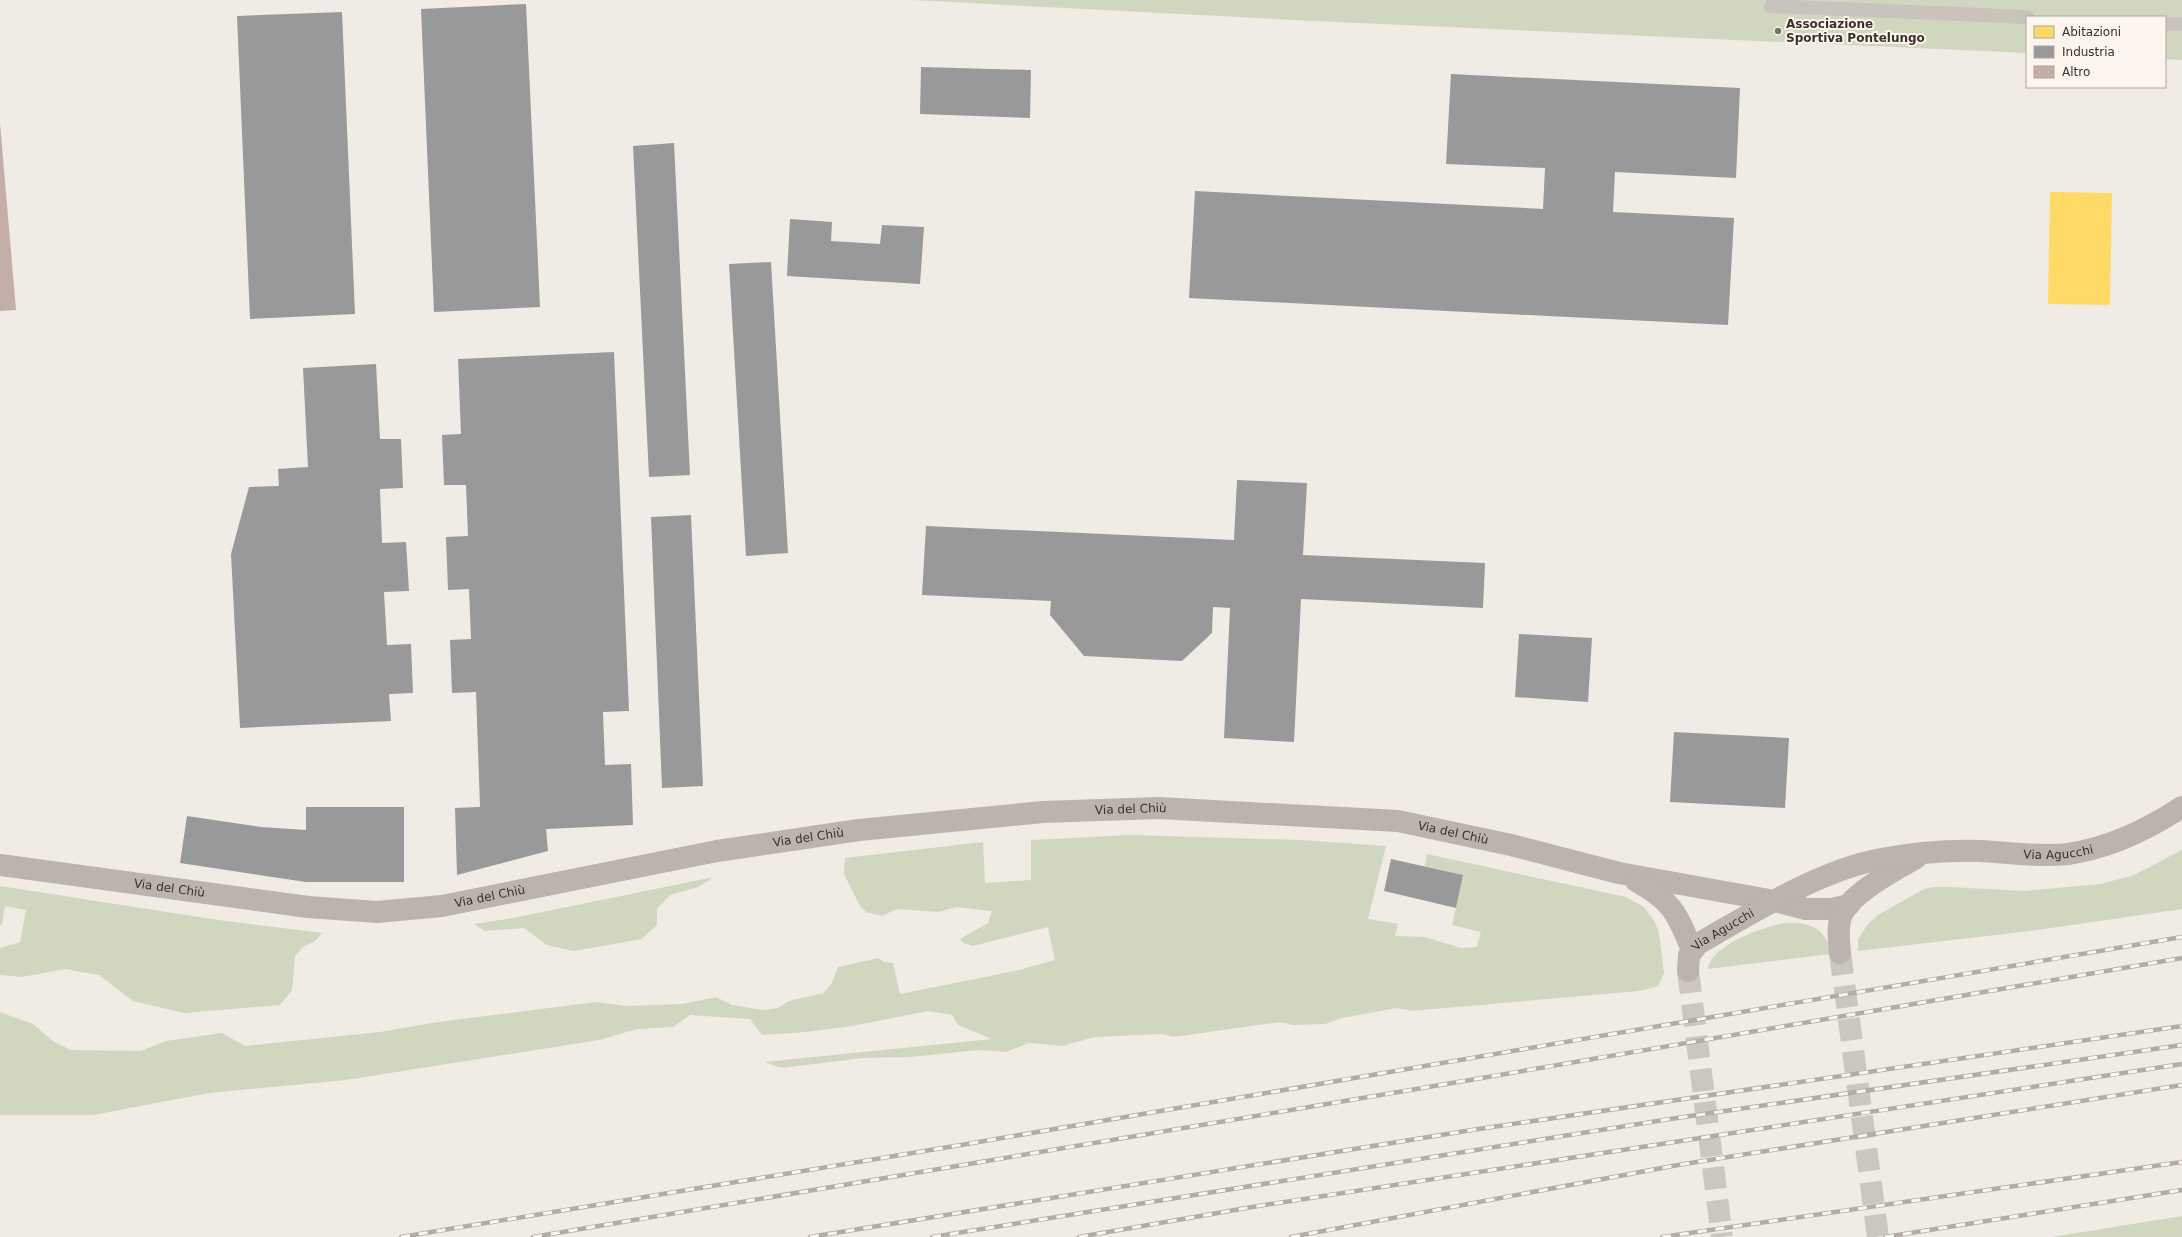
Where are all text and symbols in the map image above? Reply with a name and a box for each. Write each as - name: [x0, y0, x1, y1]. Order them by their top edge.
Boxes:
- legend: [2026, 16, 2166, 88]
- place label: Associazione Sportiva Pontelungo: [1786, 17, 1925, 45]
- text: Abitazioni: [2062, 25, 2121, 39]
- marker: Associazione Sportiva Pontelungo: [1773, 26, 1783, 36]
- text: Industria: [2062, 45, 2115, 59]
- text: Altro: [2062, 65, 2090, 79]
- street label: Via del Chiù: [1095, 801, 1167, 817]
- street label: Via del Chiù: [1417, 818, 1490, 847]
- street label: Via del Chiù: [772, 825, 845, 850]
- street label: Via Agucchi: [2023, 842, 2095, 862]
- street label: Via del Chiù: [133, 876, 206, 900]
- street label: Via del Chiù: [453, 883, 526, 910]
- street label: Via Agucchi: [1689, 906, 1757, 953]

